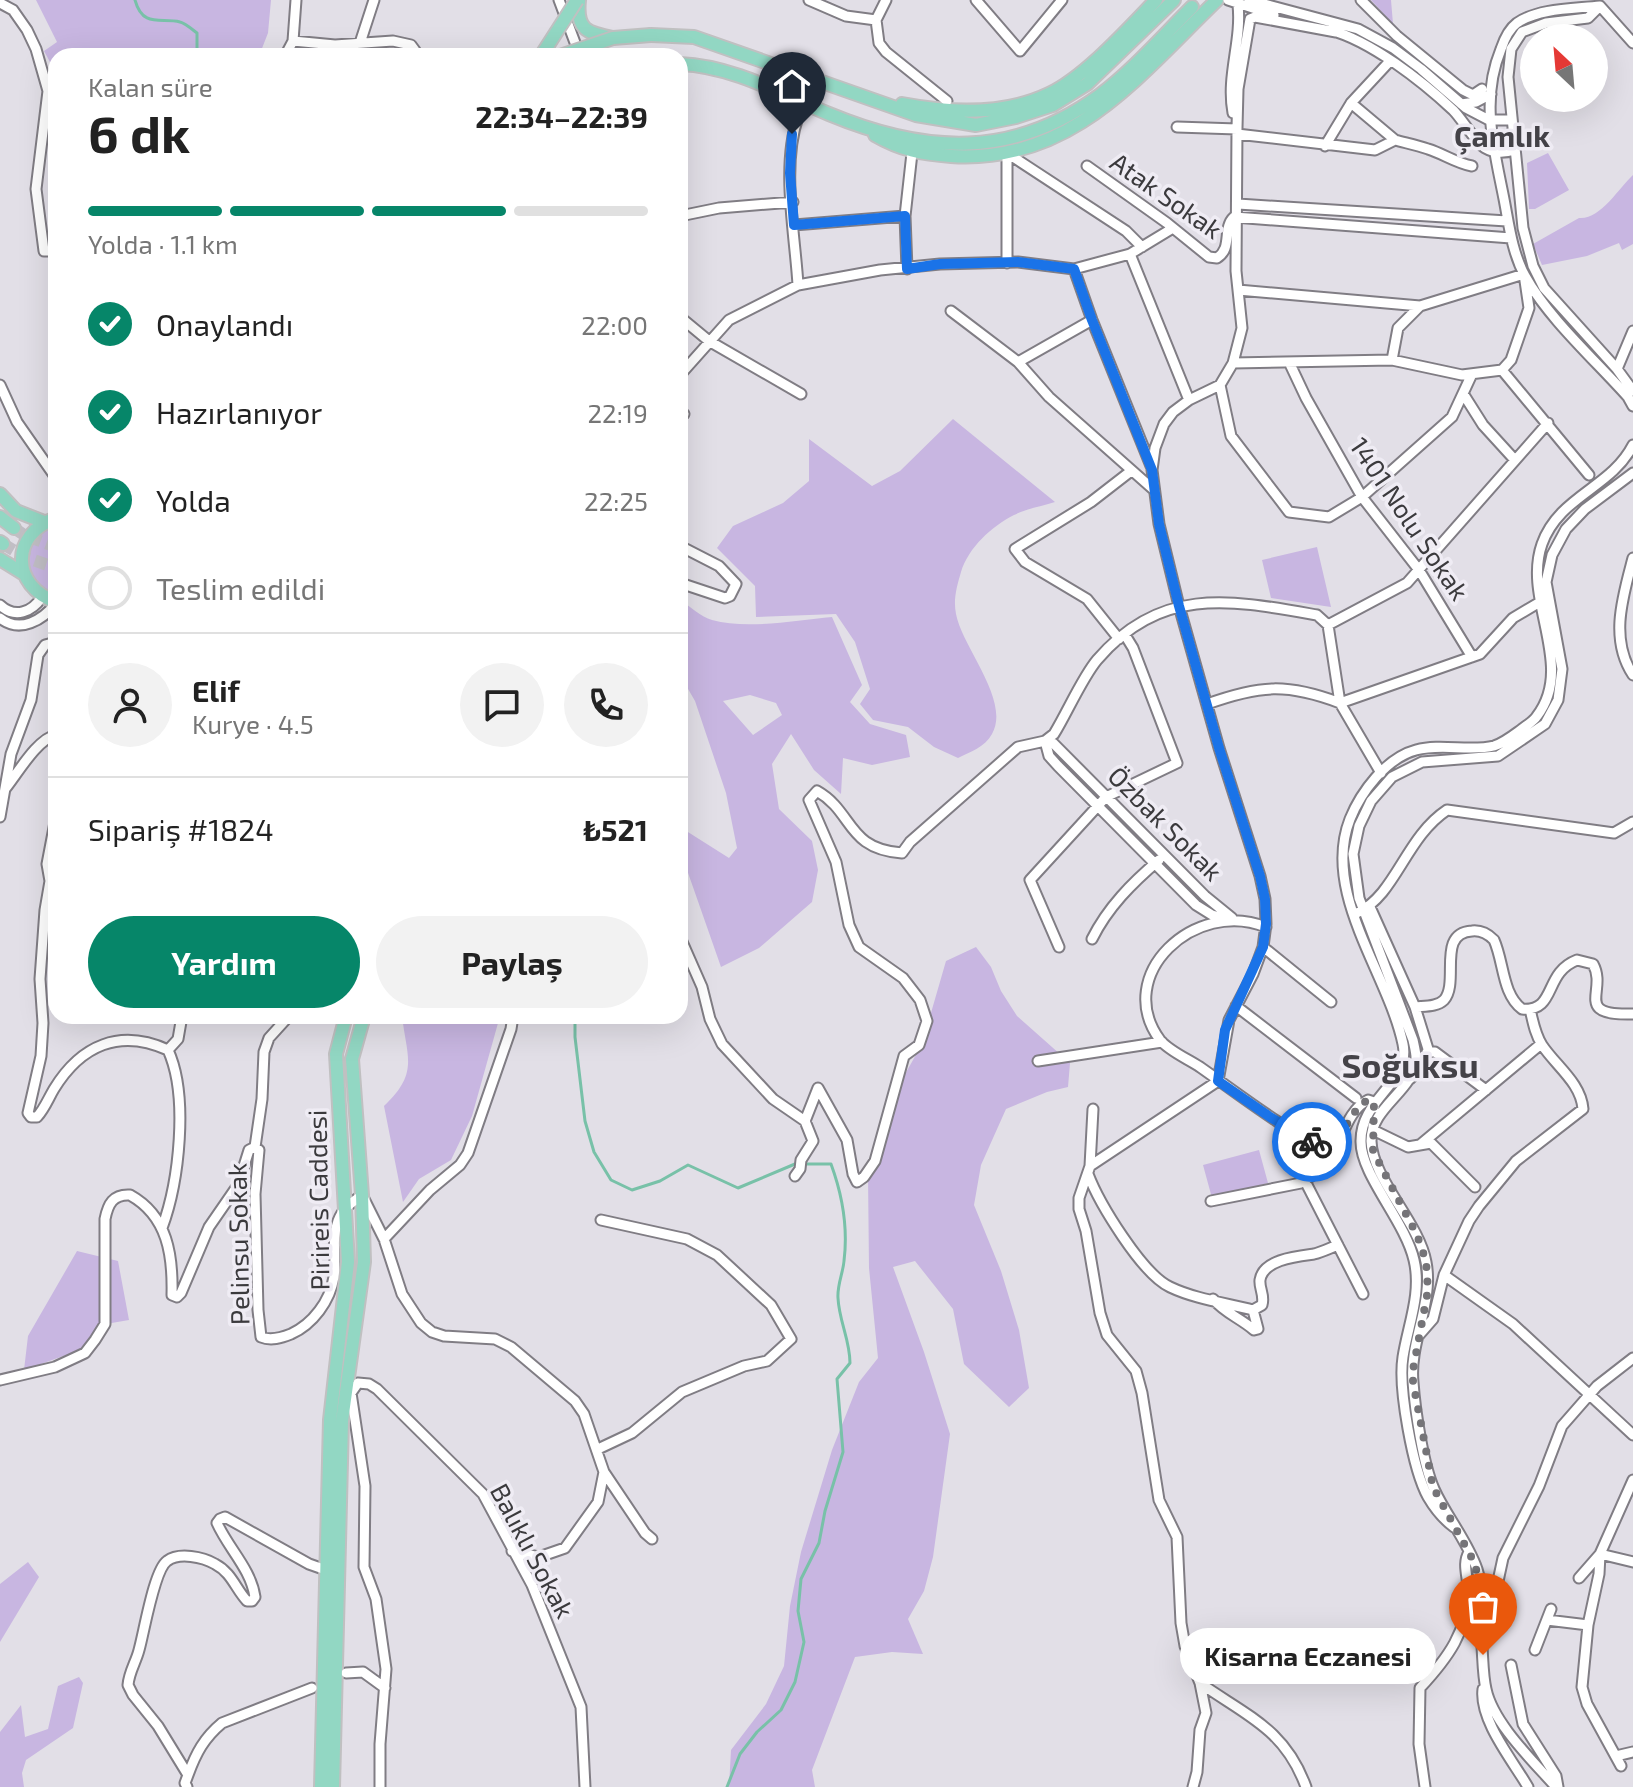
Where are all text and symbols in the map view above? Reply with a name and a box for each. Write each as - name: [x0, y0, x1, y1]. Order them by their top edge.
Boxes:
- north arrow: [1520, 24, 1608, 112]
- map controls: [1520, 24, 1608, 112]
- pin: [758, 52, 826, 134]
- icon: home: [770, 64, 814, 108]
- text: Kalan süre: [88, 71, 213, 102]
- text: 22:34–22:39: [475, 98, 648, 134]
- text: 6 dk: [88, 101, 190, 163]
- district label: Çamlık: [1454, 117, 1550, 155]
- street label: Atak Sokak: [1105, 145, 1229, 244]
- text: Yolda · 1.1 km: [88, 228, 238, 259]
- icon: check: [88, 302, 132, 346]
- text: Onaylandı: [156, 306, 293, 342]
- text: 22:00: [581, 309, 648, 340]
- icon: check: [88, 390, 132, 434]
- text: Hazırlanıyor: [156, 394, 322, 430]
- text: 22:19: [587, 397, 648, 428]
- street label: 1401 Nolu Sokak: [1344, 431, 1476, 605]
- icon: check: [88, 478, 132, 522]
- text: Yolda: [156, 482, 231, 518]
- text: 22:25: [584, 485, 648, 516]
- text: Teslim edildi: [156, 570, 325, 606]
- button: person: [88, 663, 172, 747]
- button: chat: [460, 663, 544, 747]
- button: phone: [564, 663, 648, 747]
- text: Elif: [192, 672, 240, 708]
- text: Kurye · 4.5: [192, 708, 314, 739]
- street label: Özbak Sokak: [1103, 759, 1230, 886]
- text: Sipariş #1824: [88, 811, 274, 847]
- text: ₺521: [583, 811, 648, 847]
- button: Yardım: [88, 916, 360, 1008]
- button: Paylaş: [376, 916, 648, 1008]
- district label: Soğuksu: [1341, 1044, 1479, 1085]
- courier: [1272, 1102, 1352, 1182]
- street label: Pirireis Caddesi: [300, 1109, 335, 1291]
- icon: bike: [1290, 1120, 1334, 1164]
- street label: Pelinsu Sokak: [221, 1163, 254, 1325]
- street label: Balıklı Sokak: [485, 1478, 582, 1623]
- pin: [1449, 1573, 1517, 1655]
- icon: bag: [1461, 1585, 1505, 1629]
- callout: Kisarna Eczanesi: [1179, 1627, 1435, 1683]
- text: Kisarna Eczanesi: [1204, 1640, 1412, 1671]

